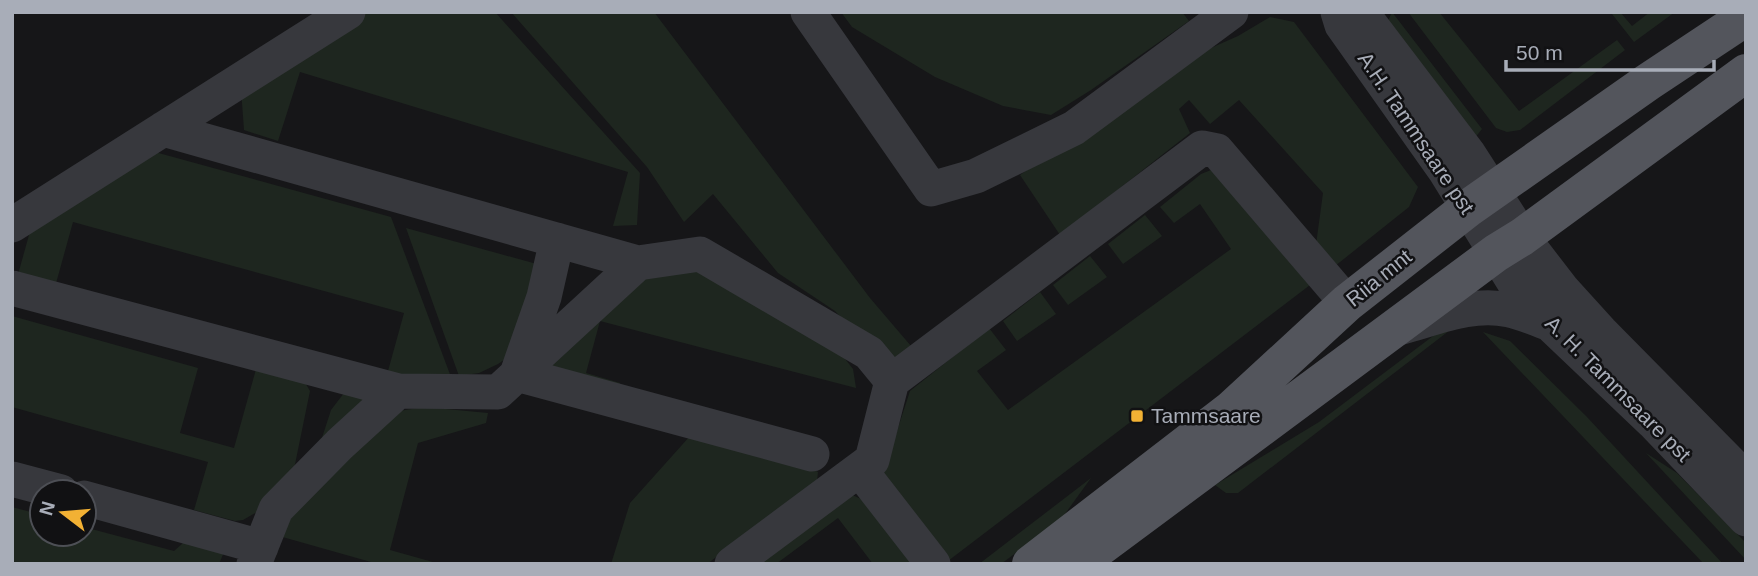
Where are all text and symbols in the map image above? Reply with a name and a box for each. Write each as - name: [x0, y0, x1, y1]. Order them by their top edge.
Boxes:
- scale bar: [1506, 28, 1714, 72]
- text: 50 m: [1516, 41, 1563, 64]
- street label: A.H. Tammsaare pst: [1354, 48, 1479, 218]
- street label: Riia mnt: [1342, 244, 1416, 311]
- street label: A. H. Tammsaare pst: [1541, 311, 1696, 466]
- place label: Tammsaare: [1151, 404, 1261, 427]
- marker: Tammsaare: [1129, 408, 1145, 424]
- north arrow: [28, 478, 98, 548]
- text: N: [35, 499, 59, 518]

